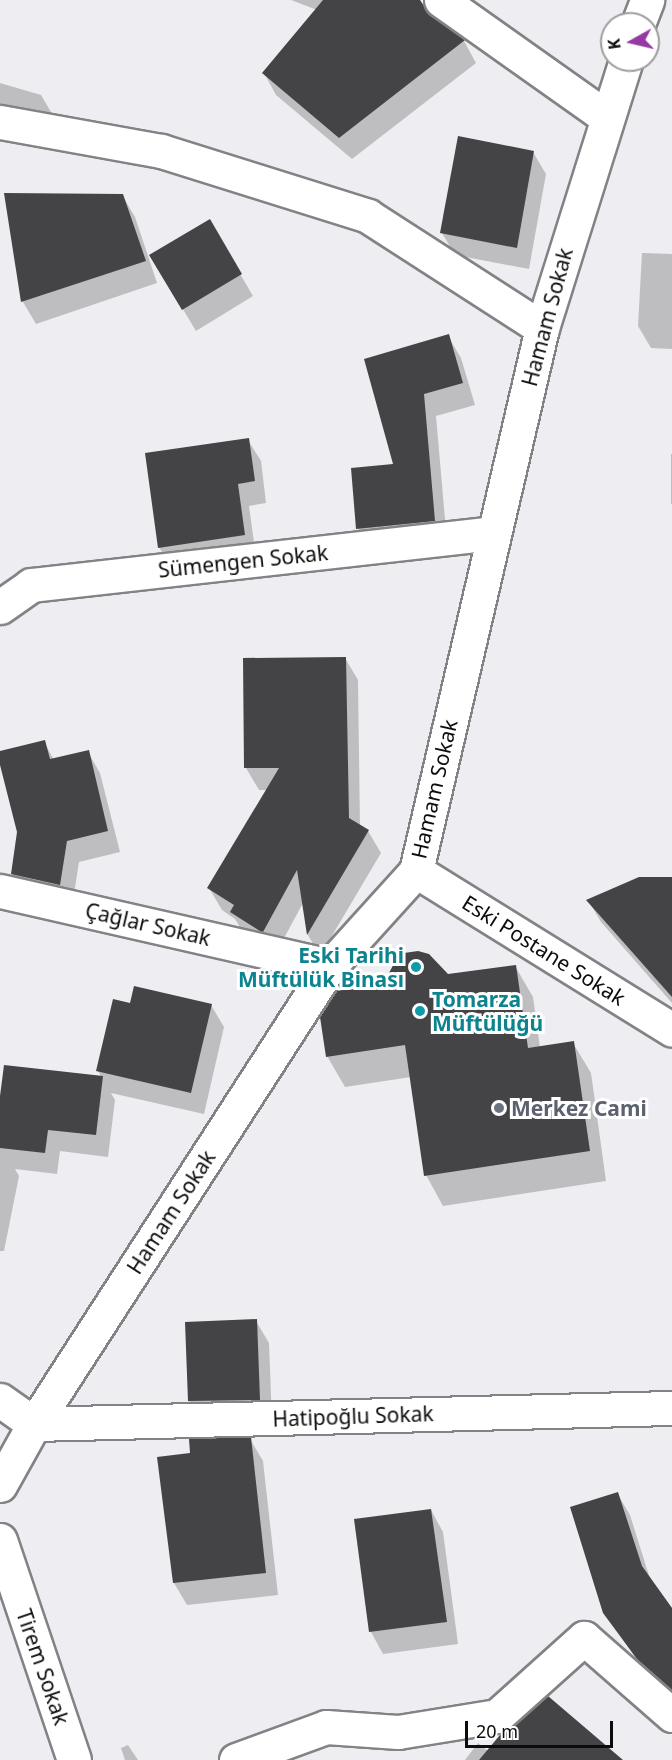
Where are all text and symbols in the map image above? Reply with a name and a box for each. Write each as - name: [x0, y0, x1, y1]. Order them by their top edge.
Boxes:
- north arrow: [600, 12, 660, 72]
- text: K: [603, 37, 626, 51]
- street label: Hamam Sokak: [516, 245, 578, 389]
- street label: Sümengen Sokak: [157, 540, 329, 582]
- street label: Hamam Sokak: [406, 717, 462, 861]
- street label: Eski Postane Sokak: [458, 890, 630, 1010]
- street label: Çağlar Sokak: [83, 897, 213, 951]
- place label: Eski Tarihi Müftülük Binası: [238, 942, 404, 992]
- marker: Eski Tarihi Müftülük Binası: [409, 960, 423, 974]
- place label: Tomarza Müftülüğü: [432, 986, 543, 1036]
- marker: Tomarza Müftülüğü: [413, 1004, 427, 1018]
- place label: Merkez Cami: [511, 1095, 647, 1121]
- marker: Merkez Cami: [492, 1101, 506, 1115]
- street label: Hamam Sokak: [122, 1145, 220, 1279]
- street label: Hatipoğlu Sokak: [272, 1401, 434, 1431]
- street label: Tirem Sokak: [11, 1606, 75, 1728]
- scale bar: [468, 1709, 616, 1747]
- text: 20 m: [476, 1719, 518, 1743]

